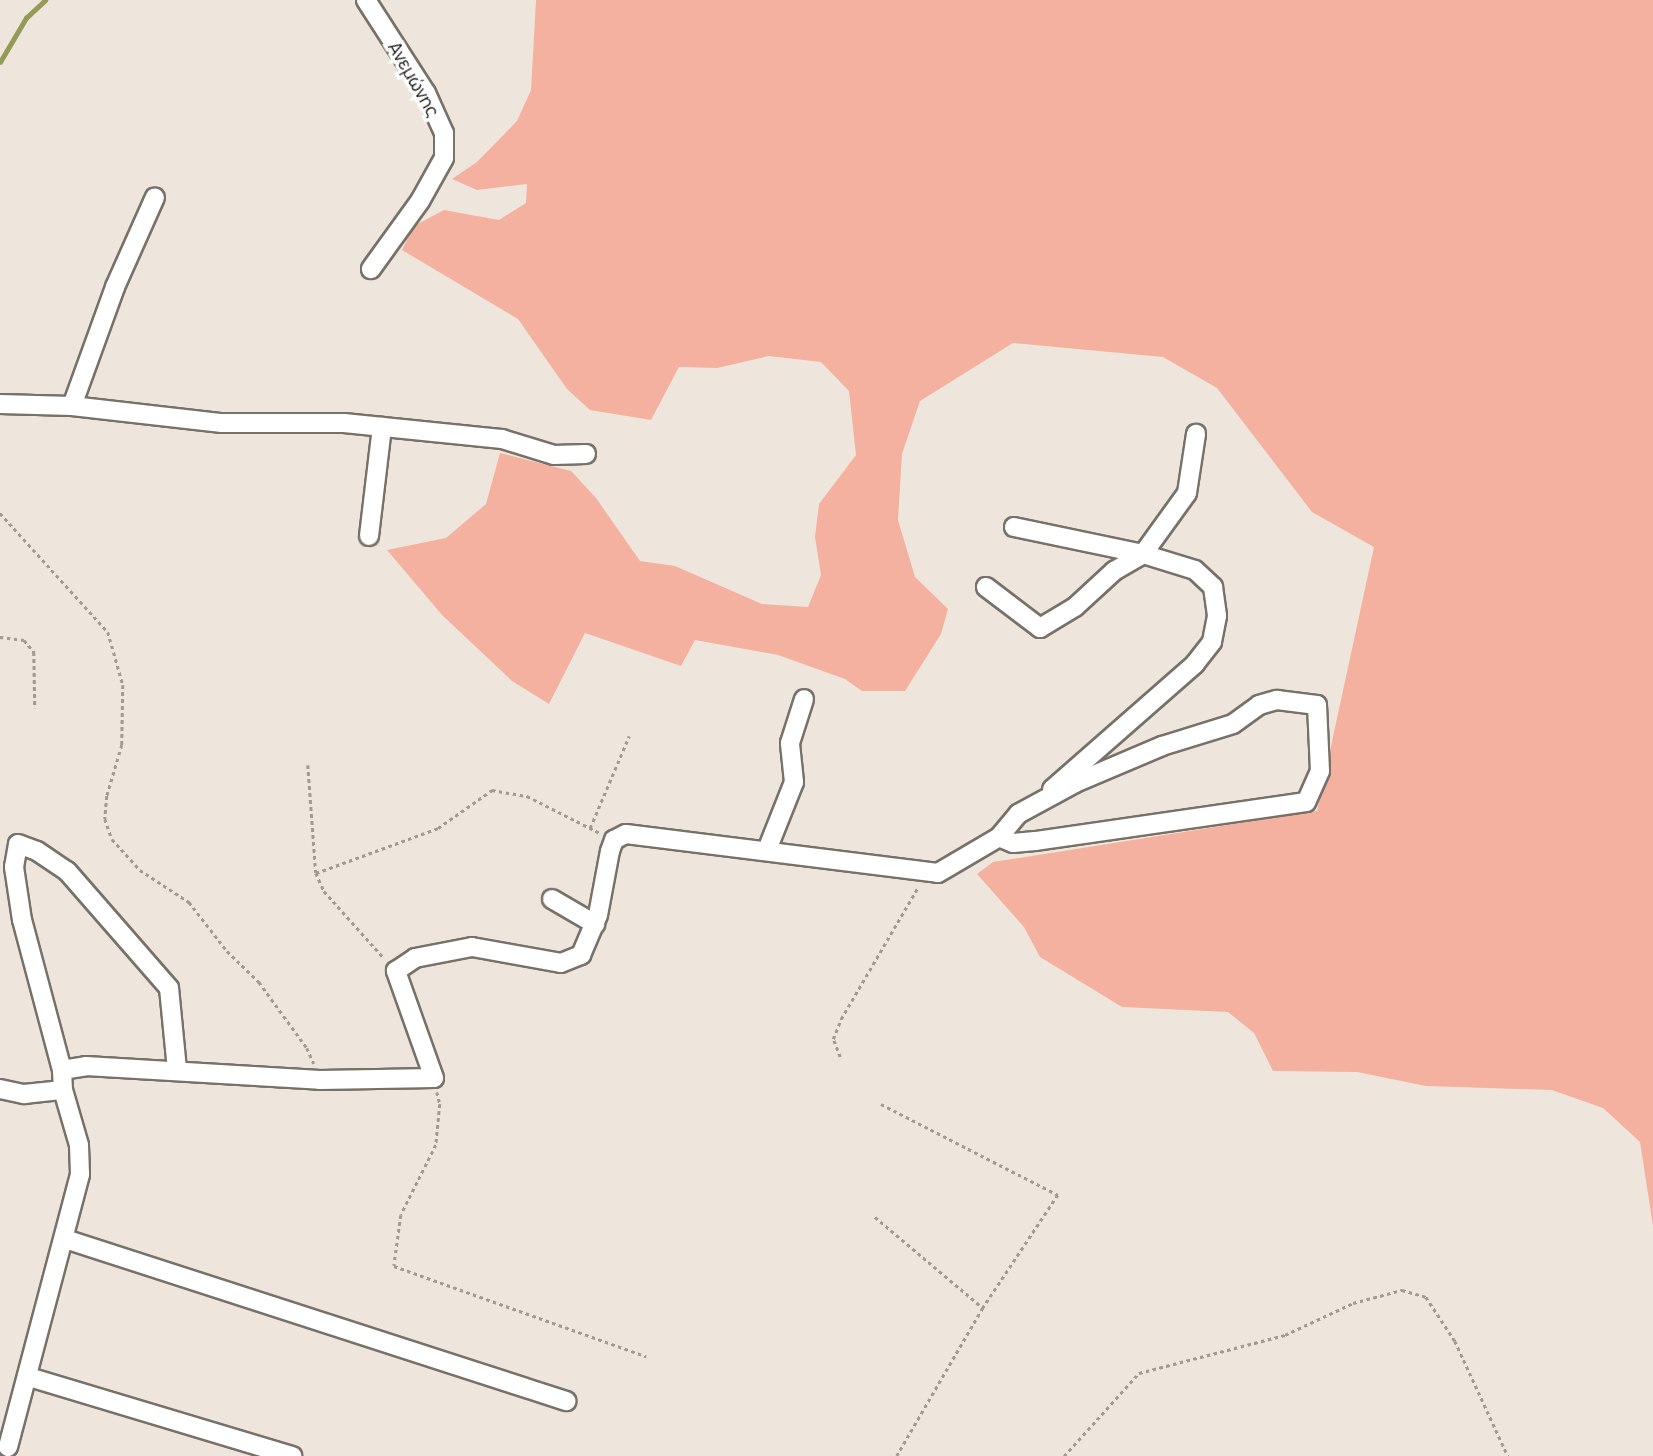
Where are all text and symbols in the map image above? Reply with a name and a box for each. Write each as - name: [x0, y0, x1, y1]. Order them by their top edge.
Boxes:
- street label: Ανεμώνης: [384, 38, 444, 120]

